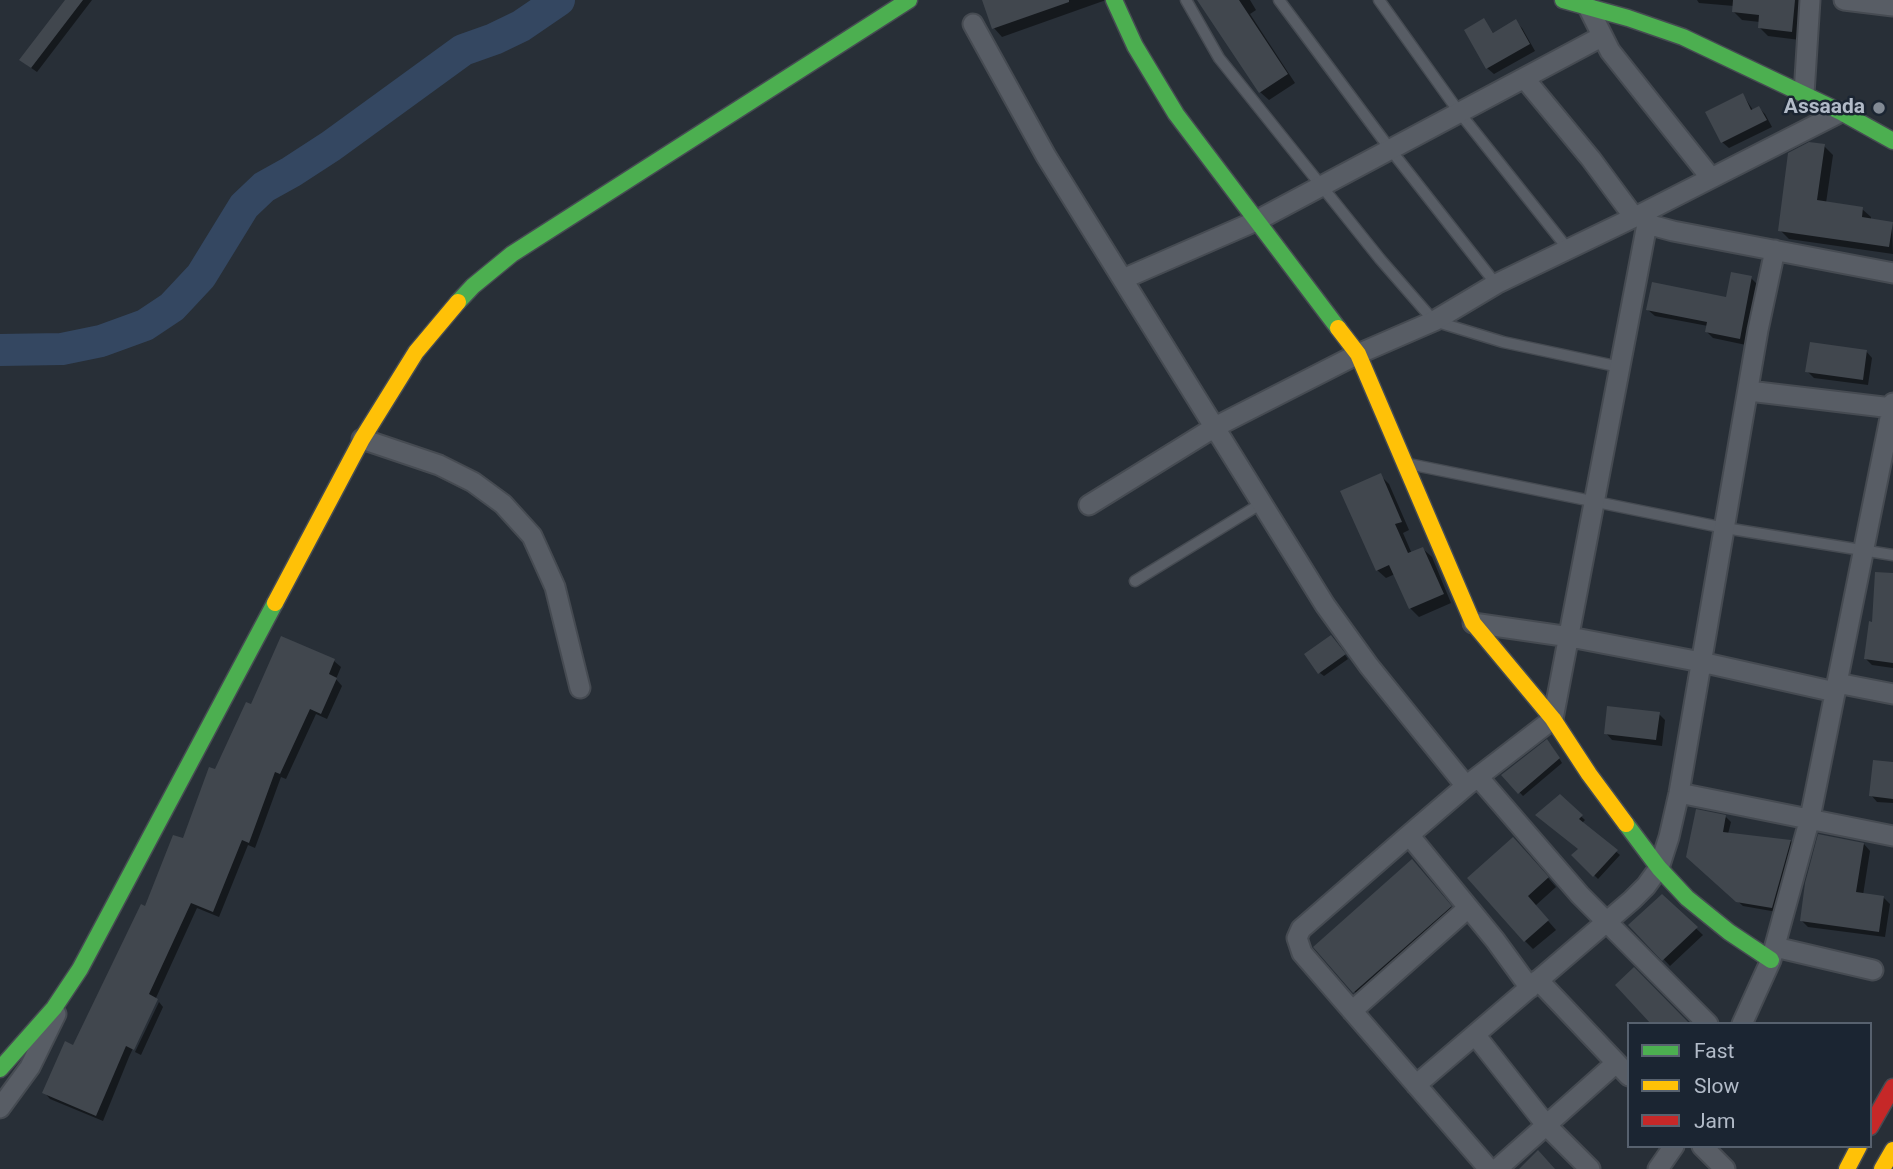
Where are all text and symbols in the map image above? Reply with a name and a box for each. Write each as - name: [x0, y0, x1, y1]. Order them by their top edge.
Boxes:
- place label: Assaada: [1784, 95, 1865, 121]
- marker: Assaada: [1871, 100, 1887, 116]
- legend: [1627, 1022, 1872, 1148]
- text: Fast: [1694, 1039, 1734, 1063]
- text: Slow: [1694, 1074, 1739, 1098]
- text: Jam: [1694, 1109, 1735, 1133]

